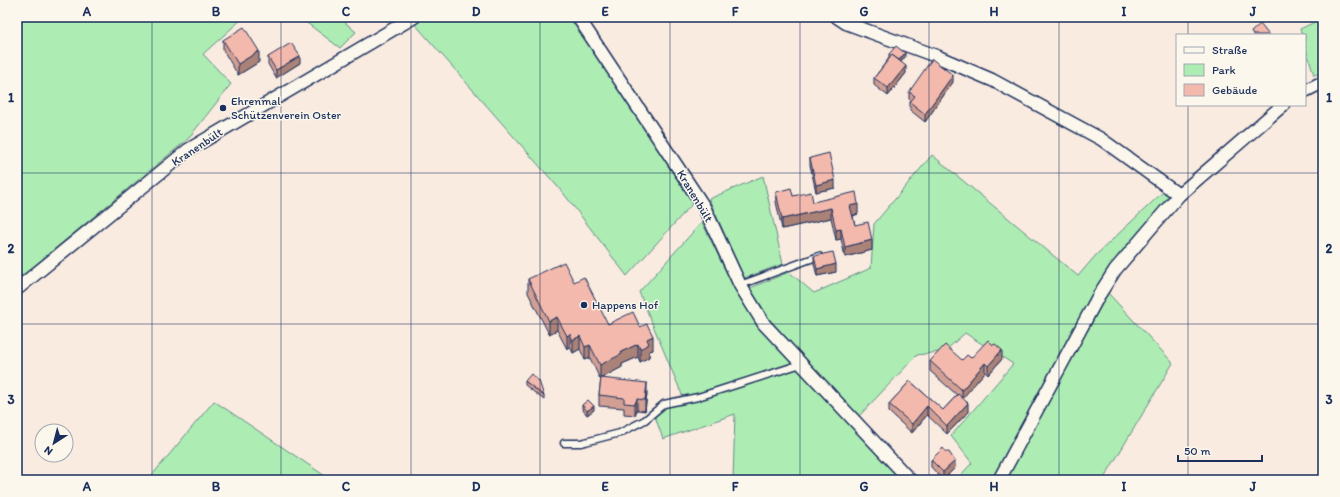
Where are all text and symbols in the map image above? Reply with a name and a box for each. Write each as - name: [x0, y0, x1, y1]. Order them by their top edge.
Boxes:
- text: A: [82, 4, 92, 19]
- text: B: [212, 4, 221, 19]
- text: C: [342, 4, 351, 19]
- text: D: [472, 4, 481, 19]
- text: E: [601, 4, 609, 19]
- text: F: [732, 4, 739, 19]
- text: G: [860, 4, 869, 19]
- text: H: [990, 4, 999, 19]
- text: I: [1122, 4, 1127, 19]
- text: J: [1249, 4, 1257, 19]
- legend: [1176, 34, 1306, 106]
- text: Straße: [1212, 43, 1247, 57]
- text: Park: [1212, 63, 1236, 77]
- text: Gebäude: [1212, 83, 1257, 97]
- text: 1: [8, 90, 14, 105]
- text: 1: [1326, 90, 1332, 105]
- place label: Ehrenmal Schützenverein Oster: [231, 94, 342, 122]
- marker: Ehrenmal Schützenverein Oster: [218, 103, 228, 113]
- street label: Kranenbült: [169, 125, 225, 169]
- street label: Kranenbült: [674, 167, 716, 225]
- text: 2: [8, 241, 15, 256]
- text: 2: [1326, 241, 1333, 256]
- place label: Happens Hof: [592, 298, 659, 312]
- marker: Happens Hof: [579, 300, 589, 310]
- text: 3: [7, 392, 15, 407]
- text: 3: [1325, 392, 1333, 407]
- north arrow: [34, 423, 74, 463]
- scale bar: [1178, 437, 1262, 463]
- text: N: [42, 443, 55, 458]
- text: 50 m: [1184, 444, 1210, 458]
- text: A: [82, 479, 92, 494]
- text: B: [212, 479, 221, 494]
- text: C: [342, 479, 351, 494]
- text: D: [472, 479, 481, 494]
- text: E: [601, 479, 609, 494]
- text: F: [732, 479, 739, 494]
- text: G: [860, 479, 869, 494]
- text: H: [990, 479, 999, 494]
- text: I: [1122, 479, 1127, 494]
- text: J: [1249, 479, 1257, 494]

